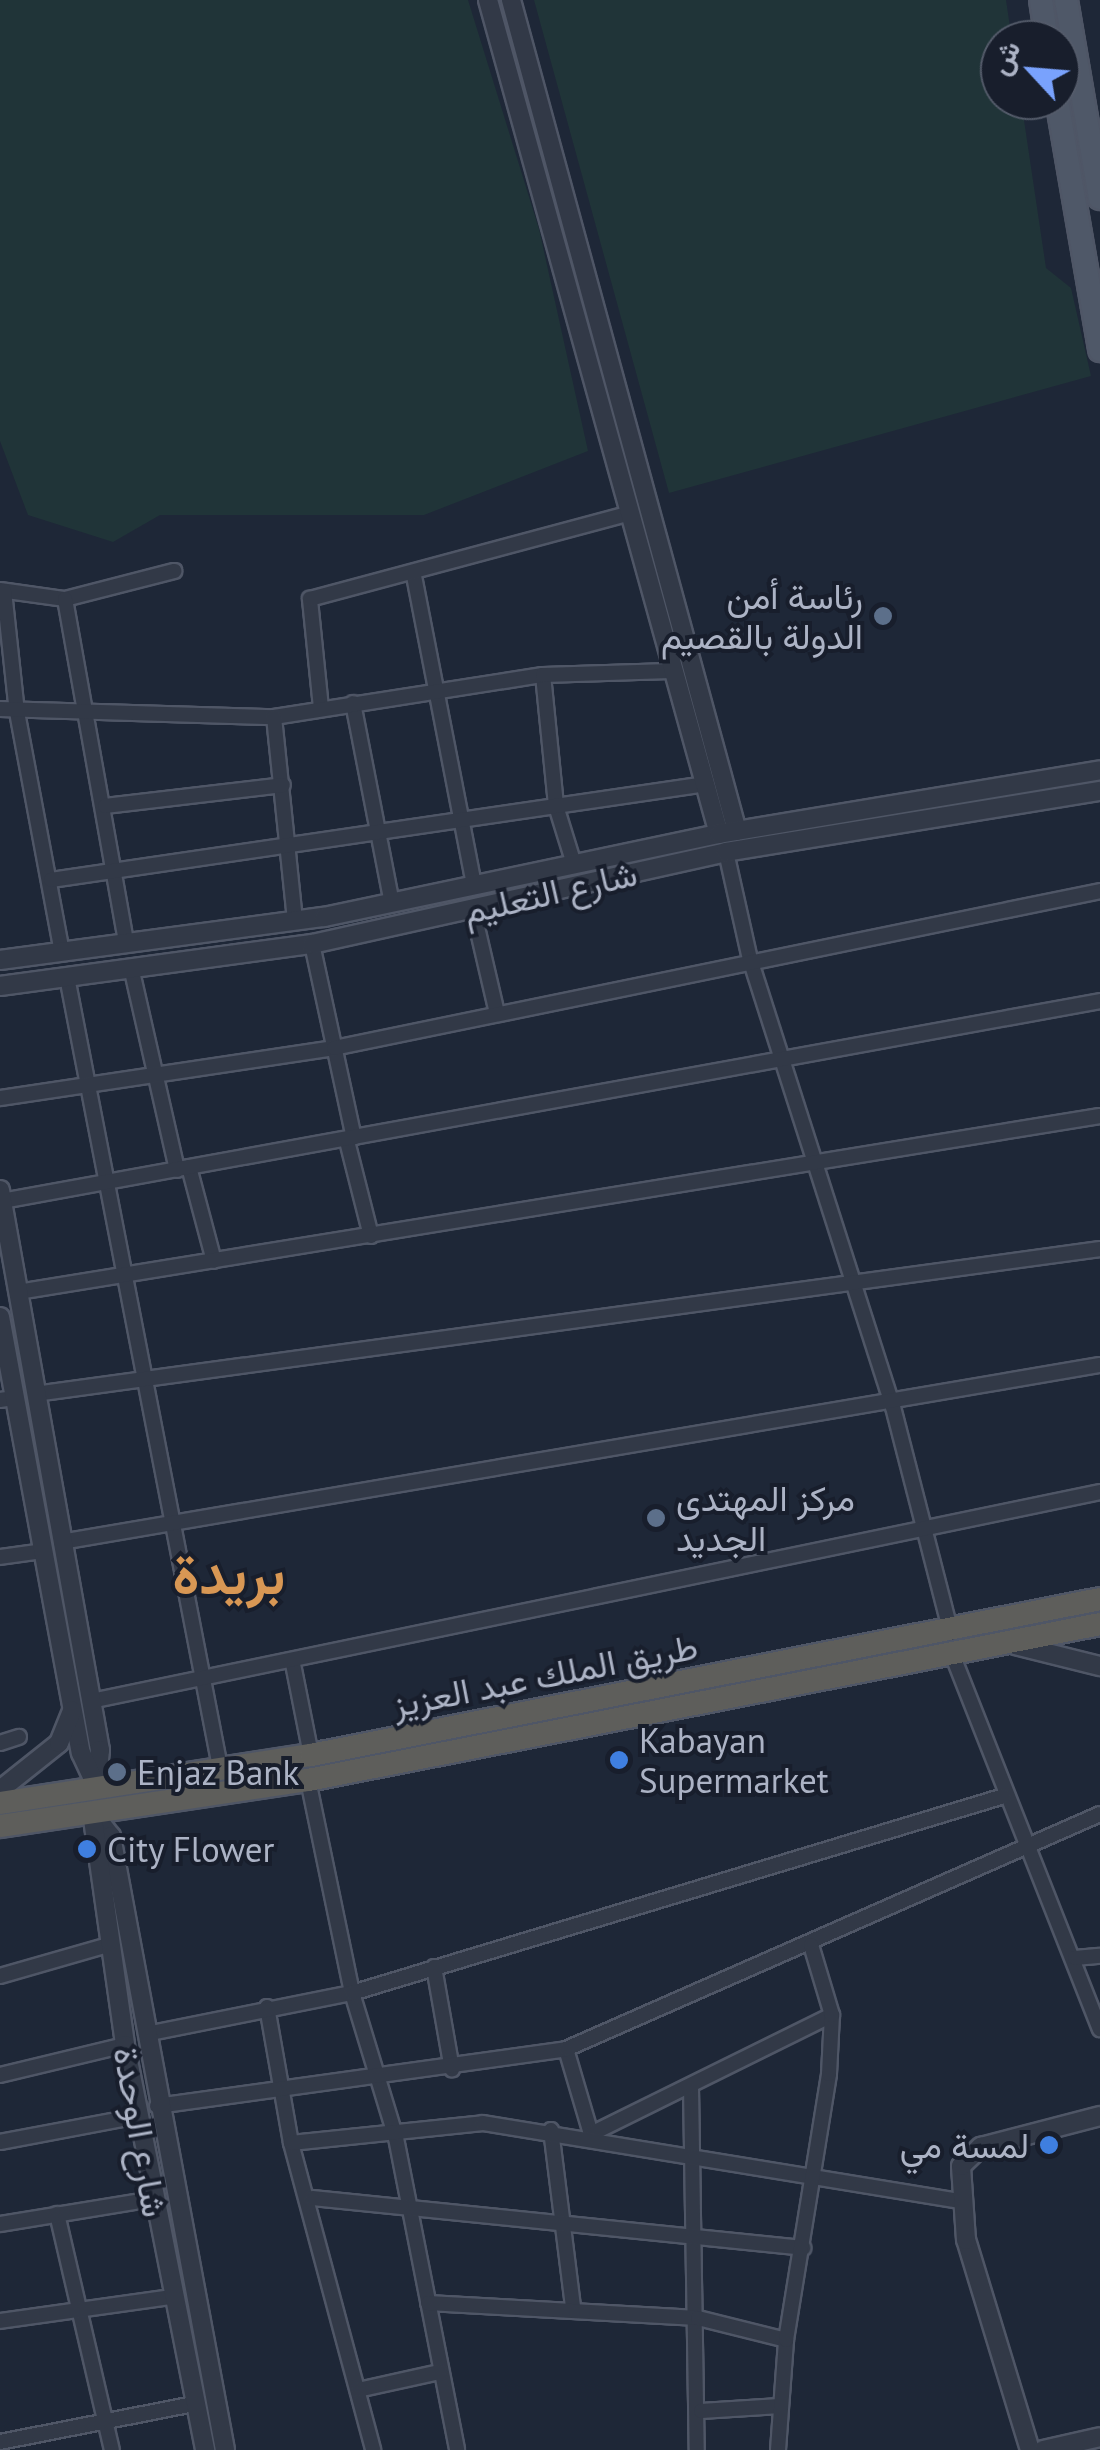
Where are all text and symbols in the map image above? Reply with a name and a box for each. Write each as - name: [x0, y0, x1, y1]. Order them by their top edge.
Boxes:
- north arrow: [980, 20, 1080, 120]
- text: ش: [980, 34, 1028, 81]
- place label: رئاسة أمن الدولة بالقصيم: [661, 575, 863, 657]
- marker: رئاسة أمن الدولة بالقصيم: [872, 605, 894, 627]
- street label: شارع التعليم: [459, 852, 641, 932]
- place label: مركز المهتدى الجديد: [676, 1477, 855, 1559]
- marker: مركز المهتدى الجديد: [645, 1507, 667, 1529]
- district label: بريدة: [173, 1541, 285, 1607]
- street label: طريق الملك عبد العزيز: [389, 1625, 701, 1725]
- place label: Kabayan Supermarket: [639, 1719, 829, 1801]
- marker: Kabayan Supermarket: [608, 1749, 630, 1771]
- place label: Enjaz Bank: [137, 1751, 300, 1793]
- marker: Enjaz Bank: [106, 1761, 128, 1783]
- place label: City Flower: [107, 1828, 276, 1870]
- marker: City Flower: [76, 1838, 98, 1860]
- street label: شارع الوحدة: [105, 2044, 177, 2220]
- place label: لمسة مي: [900, 2124, 1029, 2166]
- marker: لمسة مي: [1038, 2134, 1060, 2156]

